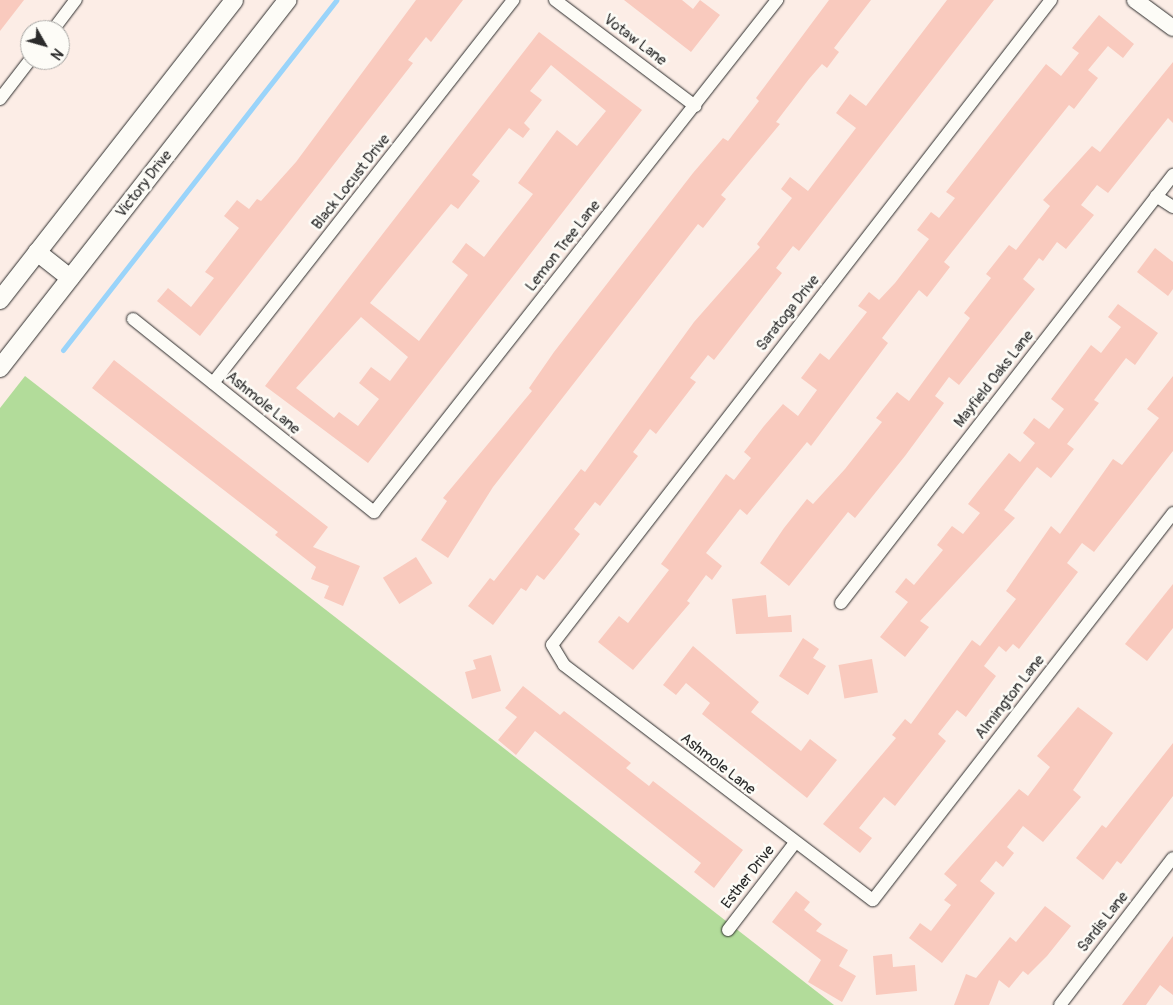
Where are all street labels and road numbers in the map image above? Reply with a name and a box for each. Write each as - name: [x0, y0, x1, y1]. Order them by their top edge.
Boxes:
- street label: Votaw Lane: [600, 10, 670, 70]
- street label: Black Locust Drive: [308, 131, 394, 233]
- street label: Victory Drive: [112, 147, 176, 221]
- street label: Lemon Tree Lane: [522, 197, 604, 295]
- street label: Saratoga Drive: [753, 271, 823, 355]
- street label: Mayfield Oaks Lane: [951, 327, 1037, 431]
- street label: Ashmole Lane: [222, 368, 304, 438]
- street label: Almington Lane: [972, 651, 1048, 743]
- street label: Ashmole Lane: [677, 729, 759, 799]
- street label: Esther Drive: [718, 842, 778, 912]
- street label: Sardis Lane: [1074, 888, 1132, 956]

